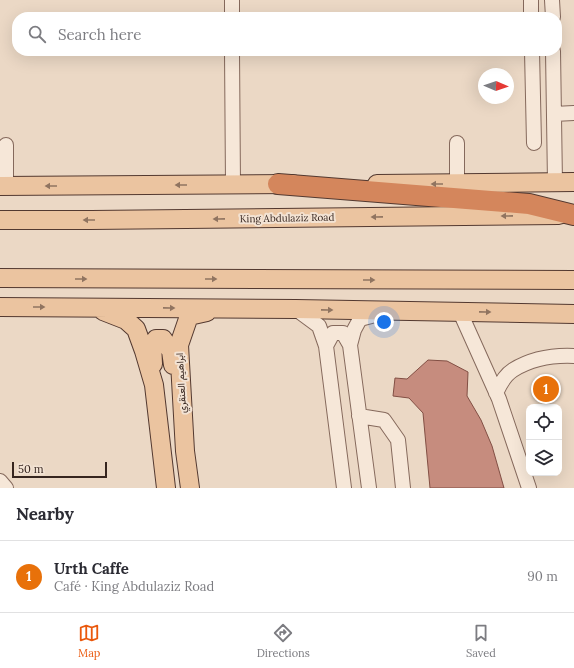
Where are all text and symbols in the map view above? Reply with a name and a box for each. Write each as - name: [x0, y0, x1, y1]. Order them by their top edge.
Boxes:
- search box: [12, 12, 562, 56]
- icon: search: [26, 23, 48, 45]
- text: Search here: [58, 25, 141, 44]
- north arrow: [478, 68, 514, 104]
- one-way arrow: [430, 181, 443, 187]
- one-way arrow: [174, 182, 187, 188]
- one-way arrow: [44, 183, 57, 189]
- street label: King Abdulaziz Road: [240, 211, 334, 225]
- one-way arrow: [500, 213, 513, 219]
- one-way arrow: [370, 214, 383, 220]
- one-way arrow: [212, 216, 225, 222]
- one-way arrow: [82, 217, 95, 223]
- one-way arrow: [75, 276, 88, 282]
- one-way arrow: [205, 276, 218, 282]
- one-way arrow: [363, 277, 376, 283]
- one-way arrow: [33, 304, 46, 310]
- one-way arrow: [163, 305, 176, 311]
- one-way arrow: [321, 307, 334, 313]
- one-way arrow: [479, 309, 492, 315]
- your location: [374, 312, 394, 332]
- street label: ابراهيم العنقري: [173, 352, 191, 414]
- pin: 1: [533, 374, 559, 404]
- map controls: [526, 404, 562, 476]
- button: locate: [526, 404, 562, 440]
- button: layers: [526, 440, 562, 476]
- scale bar: [12, 460, 107, 479]
- text: 50 m: [18, 462, 44, 476]
- text: Nearby: [16, 503, 74, 525]
- text: Urth Caffe: [54, 559, 129, 578]
- text: 1: [26, 568, 32, 585]
- text: 90 m: [527, 568, 558, 585]
- text: Café · King Abdulaziz Road: [54, 578, 214, 595]
- tab: Map: [78, 622, 100, 660]
- tab: Directions: [257, 622, 310, 660]
- tab: Saved: [466, 622, 496, 660]

